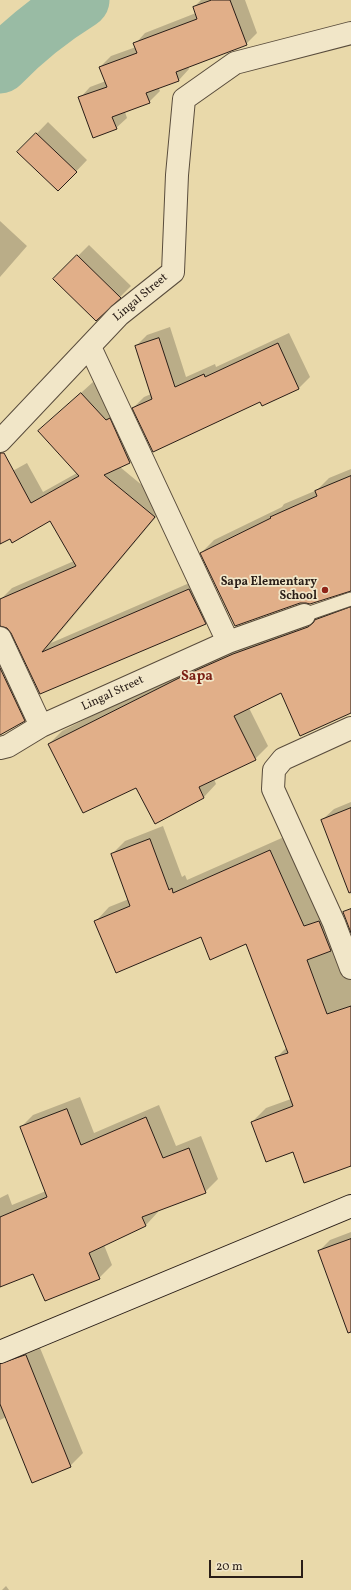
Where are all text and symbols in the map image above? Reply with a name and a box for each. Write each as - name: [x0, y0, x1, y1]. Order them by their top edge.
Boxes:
- street label: Lingal Street: [111, 271, 171, 325]
- place label: Sapa Elementary School: [221, 576, 317, 604]
- marker: Sapa Elementary School: [320, 585, 330, 595]
- district label: Sapa: [181, 669, 213, 685]
- street label: Lingal Street: [80, 673, 146, 715]
- scale bar: [211, 1552, 305, 1578]
- text: 20 m: [216, 1559, 243, 1575]

